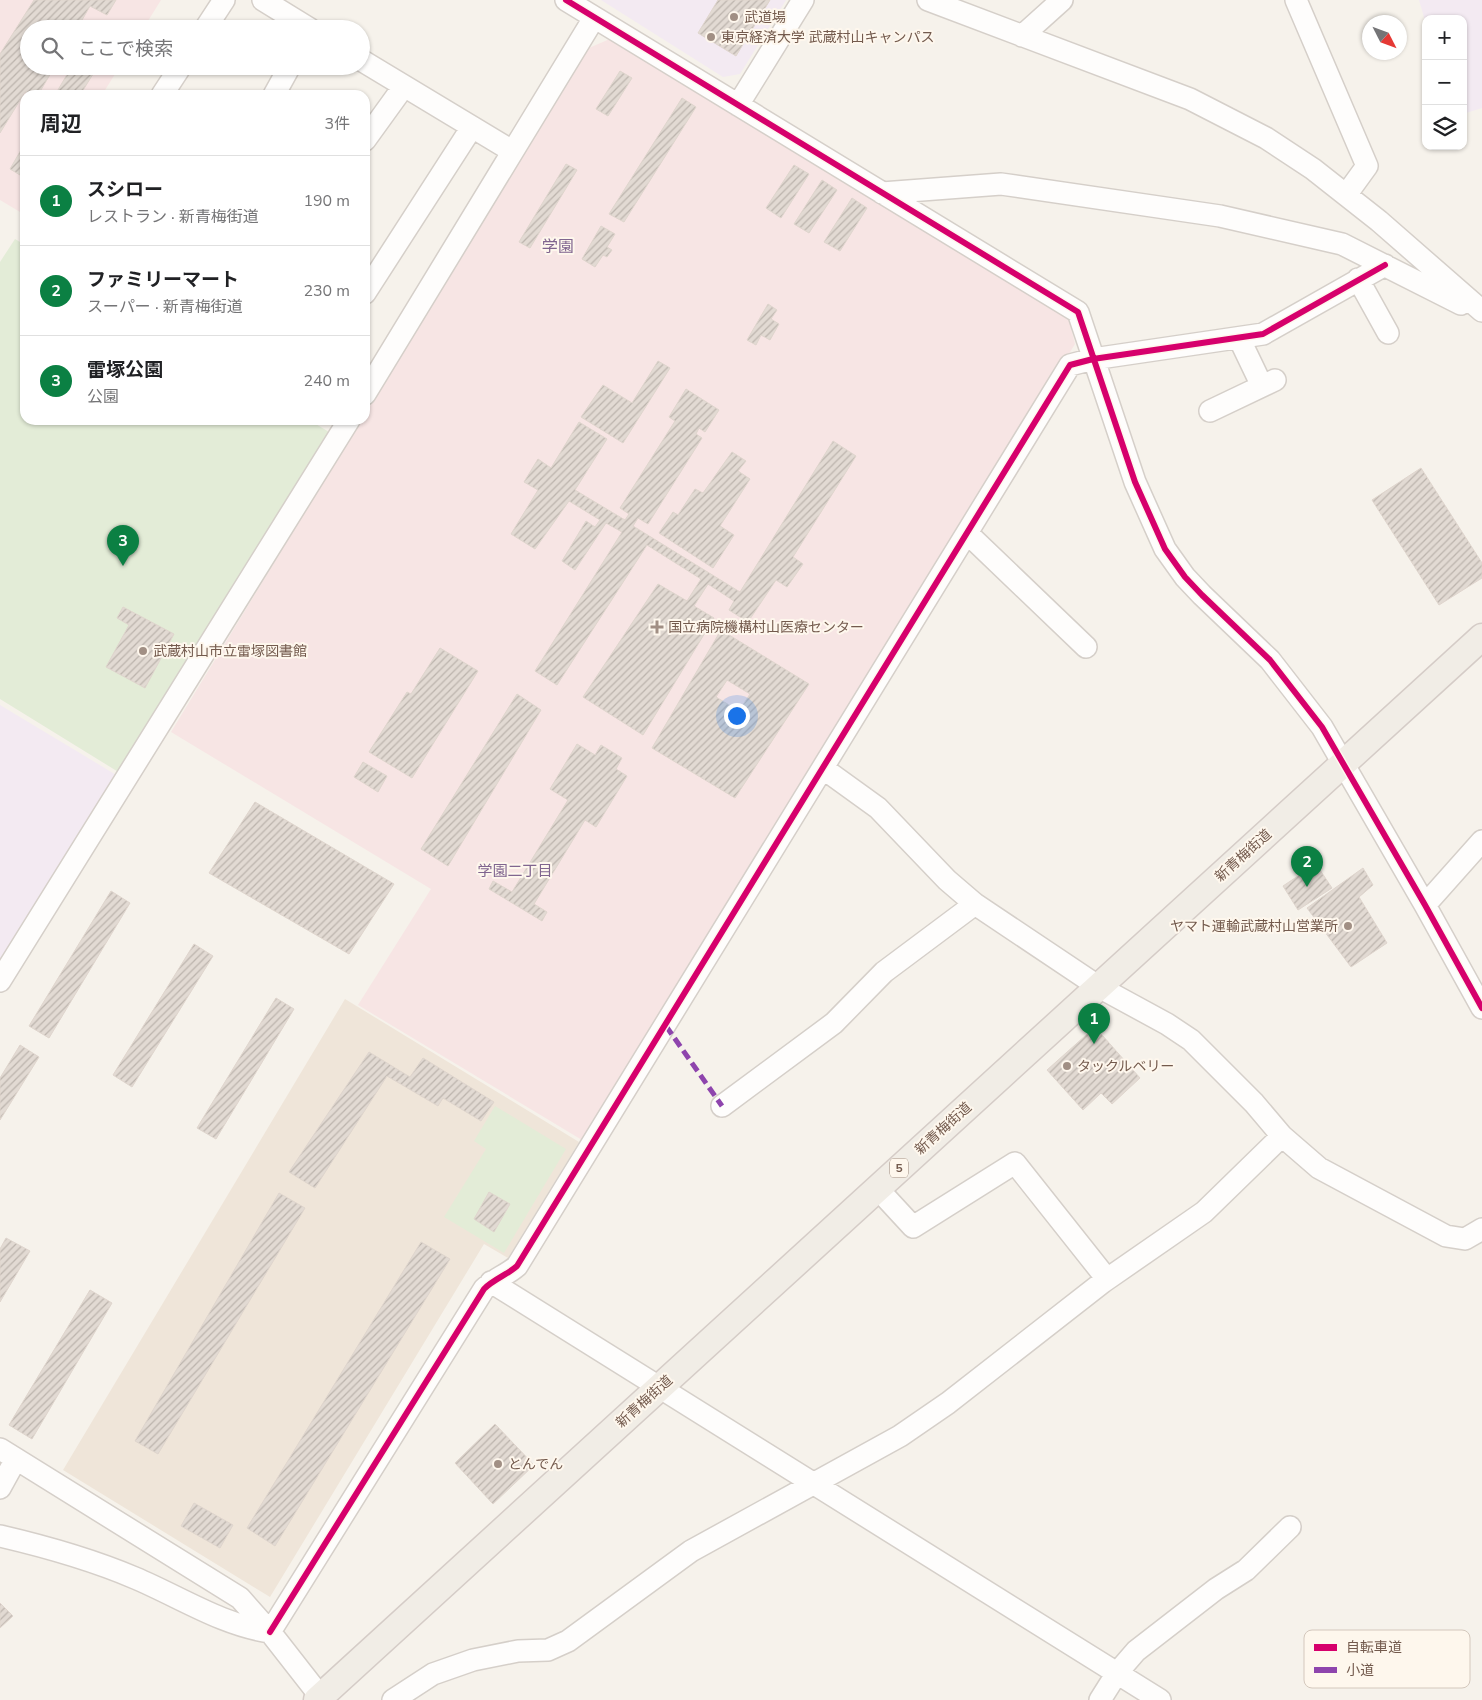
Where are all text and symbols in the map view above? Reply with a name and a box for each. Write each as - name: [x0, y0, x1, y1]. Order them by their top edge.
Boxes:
- place label: 武道場: [744, 8, 786, 27]
- marker: 武道場: [728, 11, 740, 23]
- north arrow: [1362, 15, 1407, 60]
- map controls: [1422, 15, 1467, 150]
- button: +: [1422, 15, 1467, 60]
- search box: [20, 20, 370, 75]
- place label: 東京経済大学 武蔵村山キャンパス: [721, 28, 935, 47]
- marker: 東京経済大学 武蔵村山キャンパス: [705, 31, 717, 43]
- icon: search: [38, 34, 66, 62]
- text: ここで検索: [78, 36, 173, 62]
- button: −: [1422, 60, 1467, 105]
- button: layers: [1422, 105, 1467, 150]
- text: 周辺: [40, 110, 82, 138]
- text: 3件: [324, 113, 350, 135]
- text: スシロー: [87, 177, 163, 203]
- text: 1: [51, 190, 61, 212]
- text: 190 m: [303, 190, 350, 212]
- text: レストラン · 新青梅街道: [87, 206, 259, 228]
- district label: 学園: [542, 236, 574, 258]
- text: ファミリーマート: [87, 267, 239, 293]
- text: 2: [51, 280, 61, 302]
- text: 230 m: [303, 280, 350, 302]
- text: スーパー · 新青梅街道: [87, 296, 243, 318]
- text: 雷塚公園: [87, 357, 163, 383]
- text: 3: [51, 370, 61, 392]
- text: 240 m: [303, 370, 350, 392]
- text: 公園: [87, 386, 119, 408]
- pin: 3: [107, 525, 139, 566]
- place label: 国立病院機構村山医療センター: [668, 618, 864, 637]
- marker: 国立病院機構村山医療センター: [650, 620, 664, 634]
- place label: 武蔵村山市立雷塚図書館: [153, 642, 307, 661]
- marker: 武蔵村山市立雷塚図書館: [137, 645, 149, 657]
- your location: [724, 703, 750, 729]
- street label: 新青梅街道: [1211, 825, 1276, 886]
- pin: 2: [1291, 846, 1323, 887]
- district label: 学園二丁目: [477, 861, 553, 881]
- place label: ヤマト運輸武蔵村山営業所: [1170, 917, 1338, 936]
- marker: ヤマト運輸武蔵村山営業所: [1342, 920, 1354, 932]
- pin: 1: [1078, 1003, 1110, 1044]
- place label: タックルベリー: [1077, 1057, 1175, 1076]
- marker: タックルベリー: [1061, 1060, 1073, 1072]
- street label: 新青梅街道: [911, 1098, 976, 1159]
- road number: 5: [890, 1158, 908, 1178]
- street label: 新青梅街道: [612, 1371, 677, 1432]
- place label: とんでん: [508, 1455, 563, 1474]
- marker: とんでん: [492, 1458, 504, 1470]
- legend: [1304, 1630, 1470, 1688]
- text: 自転車道: [1346, 1638, 1402, 1657]
- text: 小道: [1346, 1661, 1374, 1680]

